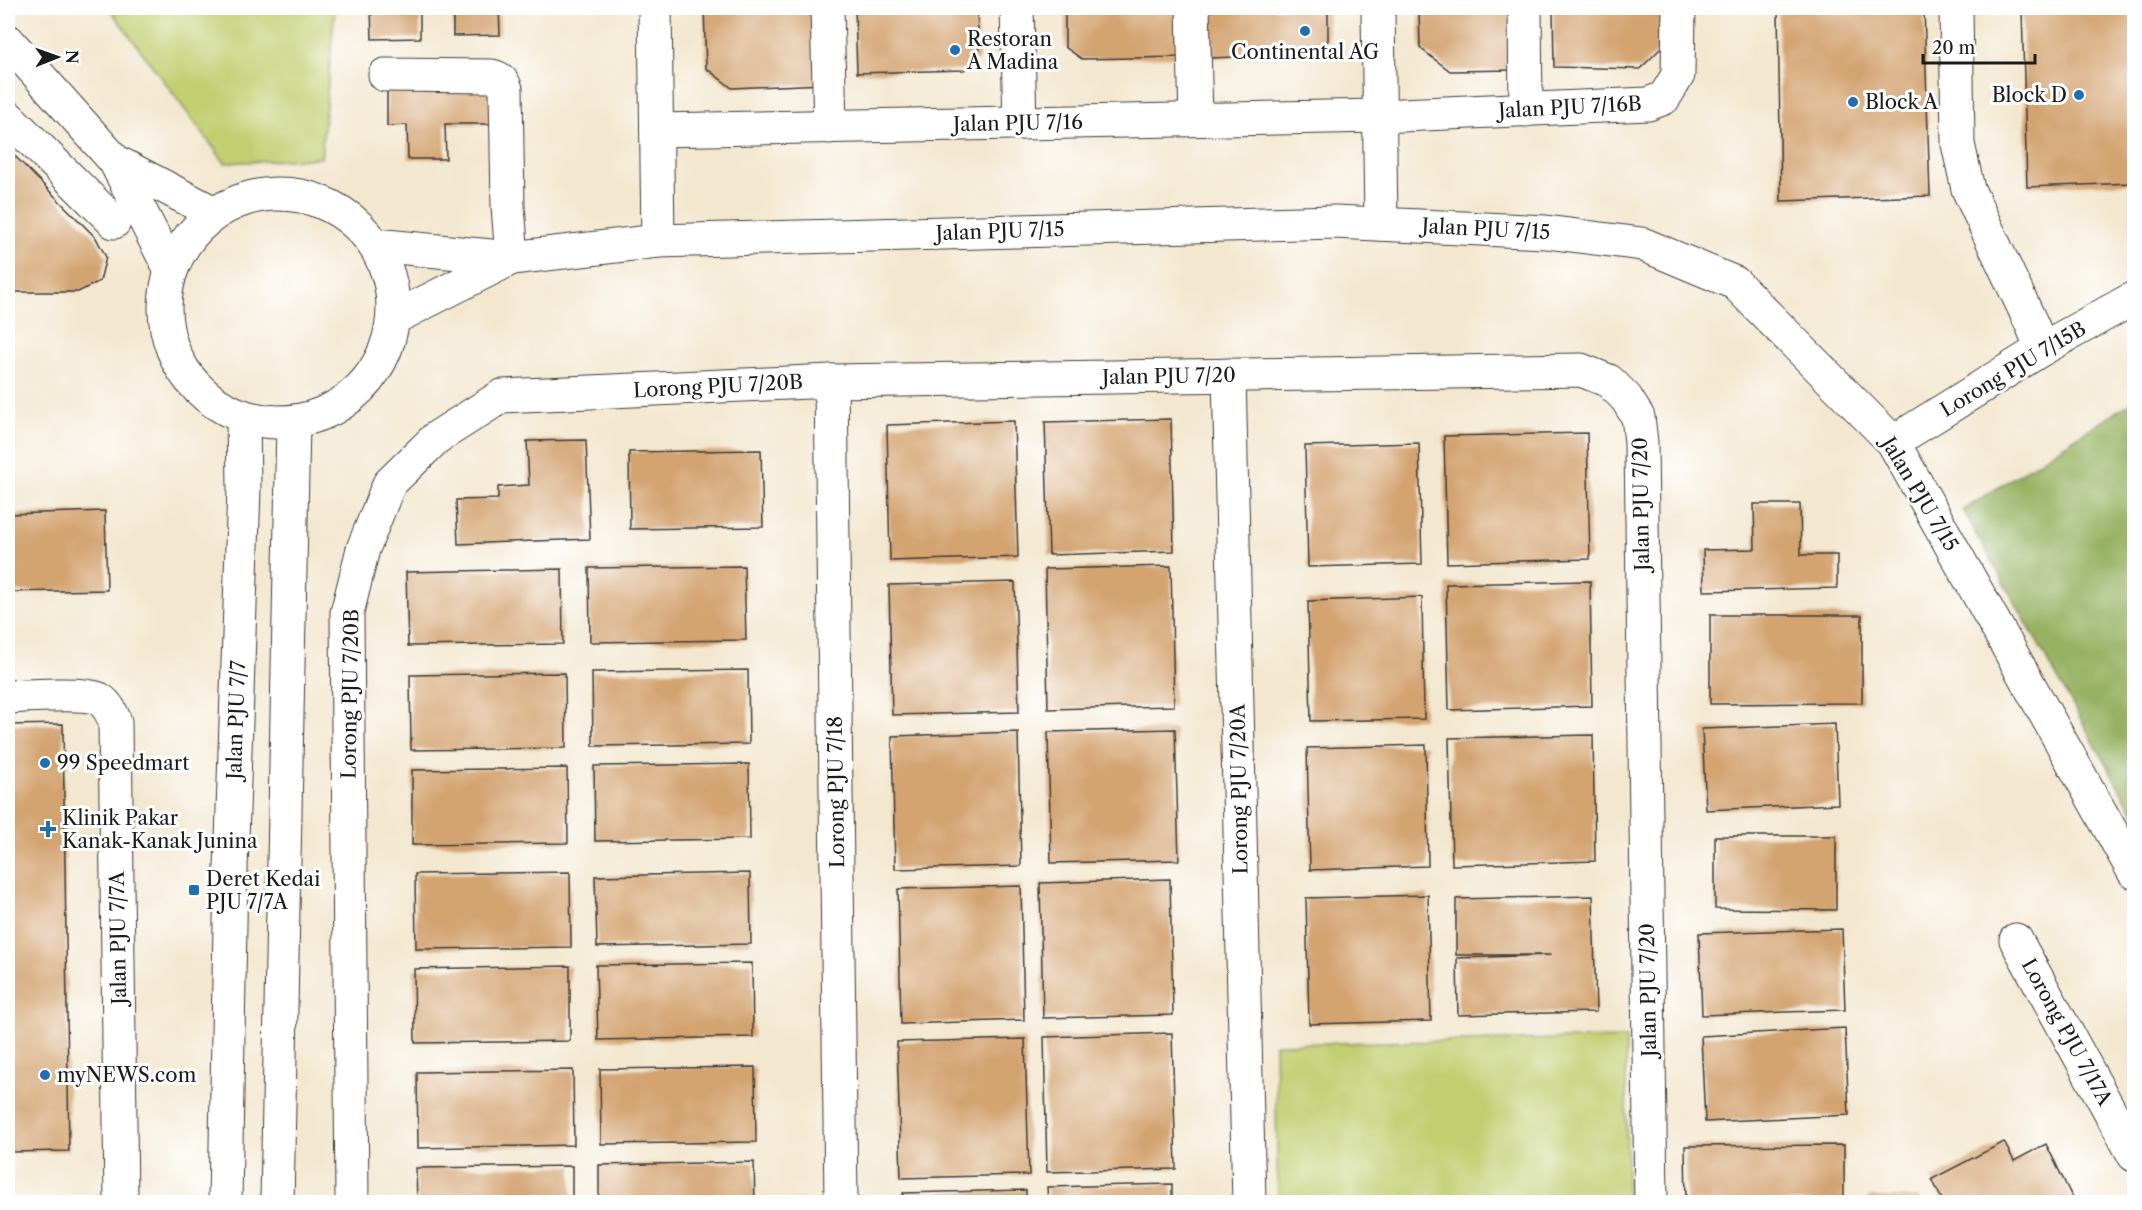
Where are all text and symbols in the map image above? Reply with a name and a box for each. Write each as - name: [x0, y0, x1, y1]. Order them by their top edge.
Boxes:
- marker: Continental AG: [1298, 24, 1312, 38]
- north arrow: [27, 27, 87, 87]
- place label: Restoran A Madina: [966, 27, 1059, 74]
- scale bar: [1923, 27, 2036, 65]
- text: 20 m: [1932, 37, 1976, 59]
- place label: Continental AG: [1231, 40, 1379, 64]
- marker: Restoran A Madina: [948, 43, 962, 57]
- text: N: [62, 50, 82, 64]
- place label: Block D: [1992, 83, 2067, 107]
- marker: Block D: [2072, 88, 2086, 102]
- place label: Block A: [1865, 90, 1939, 114]
- street label: Jalan PJU 7/16B: [1495, 91, 1642, 123]
- marker: Block A: [1846, 95, 1860, 109]
- street label: Jalan PJU 7/16: [950, 110, 1083, 136]
- street label: Jalan PJU 7/15: [1418, 213, 1551, 244]
- street label: Jalan PJU 7/15: [932, 217, 1065, 245]
- street label: Lorong PJU 7/15B: [1936, 316, 2090, 422]
- street label: Jalan PJU 7/20: [1099, 363, 1236, 389]
- street label: Lorong PJU 7/20B: [632, 370, 804, 402]
- street label: Jalan PJU 7/15: [1875, 430, 1963, 555]
- street label: Jalan PJU 7/20: [1628, 437, 1654, 574]
- street label: Lorong PJU 7/20B: [337, 609, 363, 779]
- street label: Jalan PJU 7/7: [222, 660, 250, 783]
- street label: Lorong PJU 7/20A: [1225, 702, 1252, 875]
- street label: Lorong PJU 7/18: [823, 716, 849, 868]
- place label: 99 Speedmart: [57, 751, 189, 775]
- marker: 99 Speedmart: [38, 756, 52, 770]
- place label: Klinik Pakar Kanak-Kanak Junina: [62, 806, 258, 853]
- marker: Klinik Pakar Kanak-Kanak Junina: [39, 820, 57, 838]
- place label: Deret Kedai PJU 7/7A: [206, 867, 320, 914]
- street label: Jalan PJU 7/7A: [105, 870, 131, 1008]
- marker: Deret Kedai PJU 7/7A: [187, 883, 201, 897]
- street label: Jalan PJU 7/20: [1635, 923, 1661, 1060]
- street label: Lorong PJU 7/17A: [2017, 954, 2118, 1111]
- place label: myNEWS.com: [57, 1063, 197, 1087]
- marker: myNEWS.com: [38, 1068, 52, 1082]

